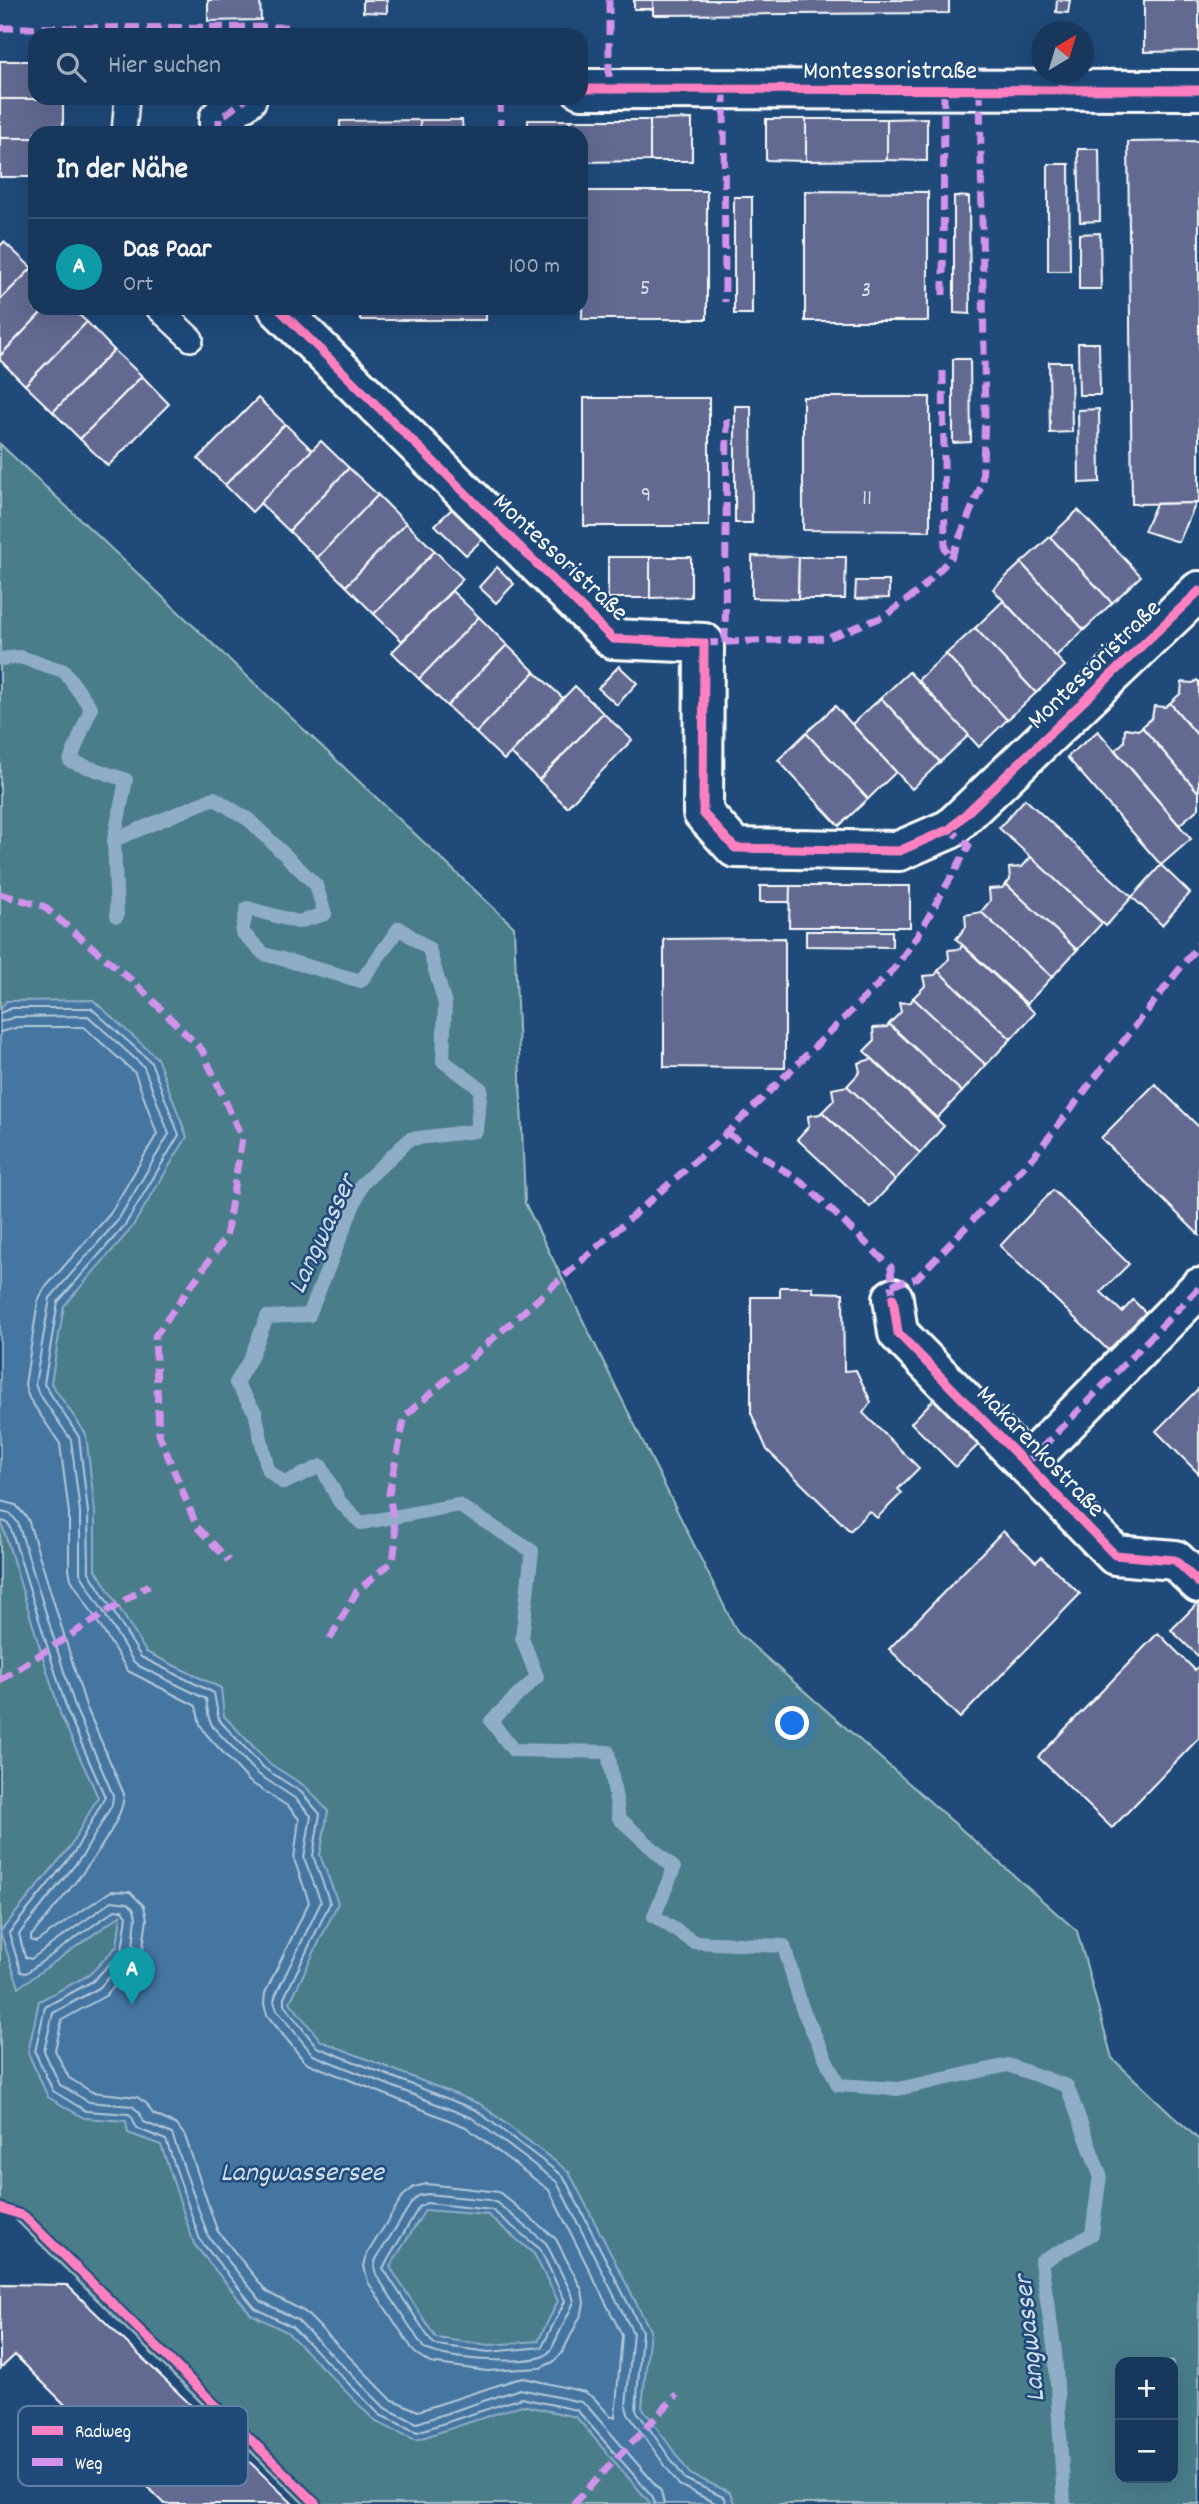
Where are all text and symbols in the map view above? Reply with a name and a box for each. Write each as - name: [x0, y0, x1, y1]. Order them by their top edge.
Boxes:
- north arrow: [1031, 21, 1094, 84]
- search box: [28, 28, 588, 105]
- icon: search: [52, 48, 90, 86]
- text: Hier suchen: [108, 48, 221, 85]
- street label: Montessoristraße: [803, 54, 977, 91]
- text: In der Nähe: [56, 150, 188, 193]
- text: Das Paar: [123, 232, 211, 269]
- text: A: [73, 251, 85, 284]
- text: 100 m: [509, 251, 560, 284]
- text: Ort: [123, 269, 153, 302]
- house number: 5: [640, 273, 650, 306]
- house number: 3: [861, 275, 871, 308]
- house number: 9: [641, 480, 651, 513]
- house number: 11: [862, 483, 872, 516]
- street label: Montessoristraße: [483, 486, 636, 631]
- street label: Montessoristraße: [1020, 592, 1171, 739]
- water label: Langwasser: [280, 1166, 371, 1301]
- street label: Makarenkostraße: [967, 1378, 1112, 1527]
- your location: [775, 1706, 809, 1740]
- pin: A: [109, 1947, 155, 2005]
- water label: Langwassersee: [220, 2155, 386, 2195]
- water label: Langwasser: [1005, 2270, 1059, 2404]
- map controls: [1115, 2357, 1178, 2483]
- button: +: [1115, 2357, 1178, 2420]
- legend: [18, 2406, 248, 2486]
- text: Radweg: [75, 2420, 131, 2447]
- button: −: [1115, 2420, 1178, 2483]
- text: Weg: [75, 2452, 103, 2479]

